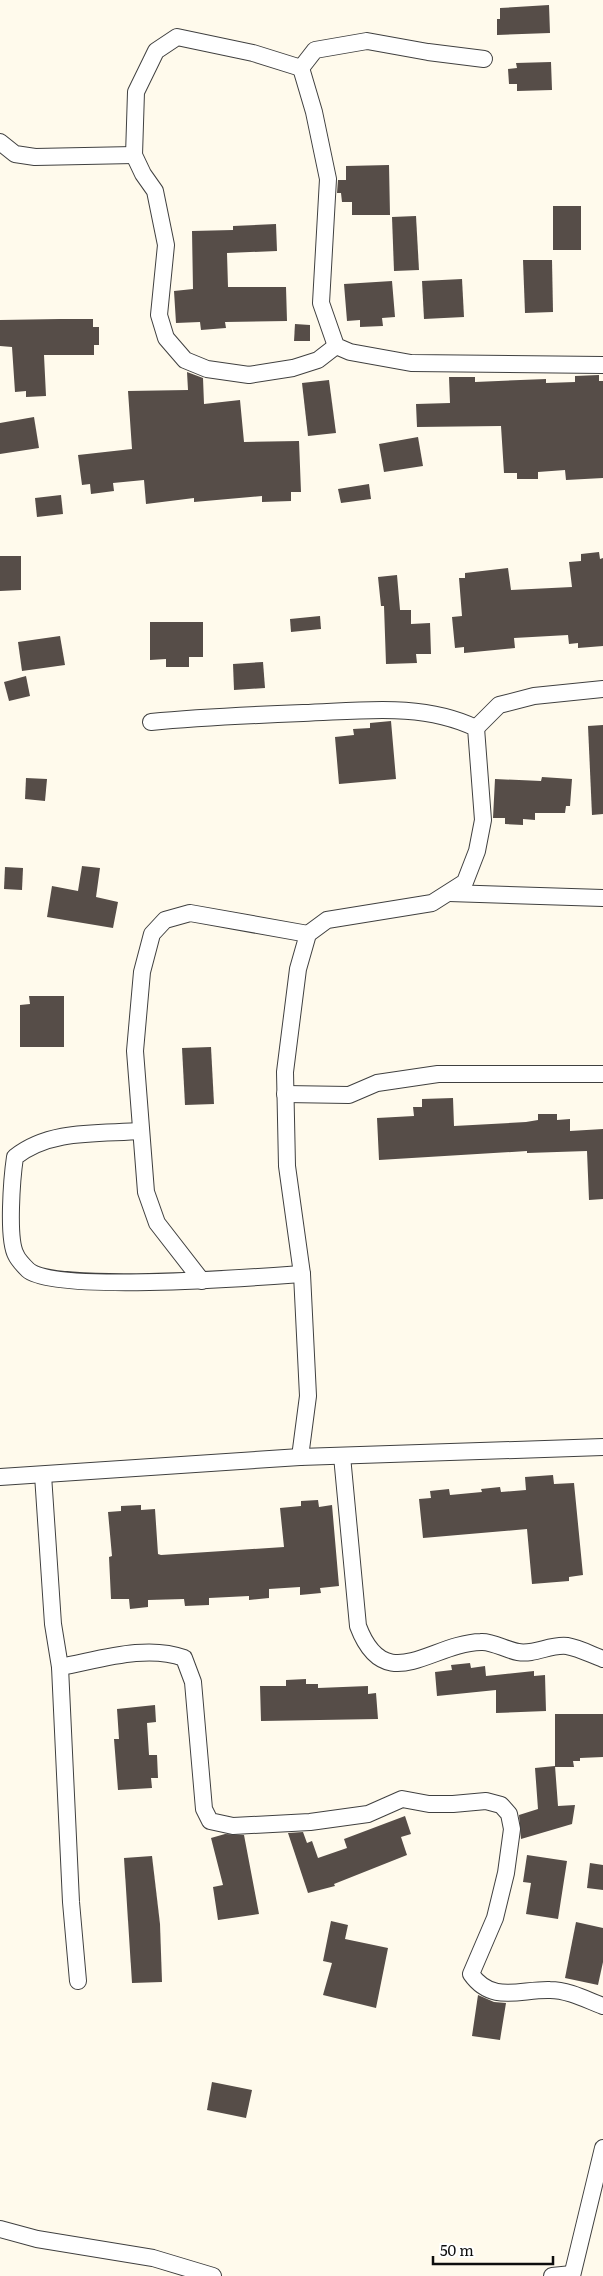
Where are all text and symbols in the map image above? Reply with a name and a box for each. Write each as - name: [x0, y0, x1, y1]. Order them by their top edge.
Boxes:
- scale bar: [433, 2234, 553, 2266]
- text: 50 m: [440, 2238, 474, 2261]

